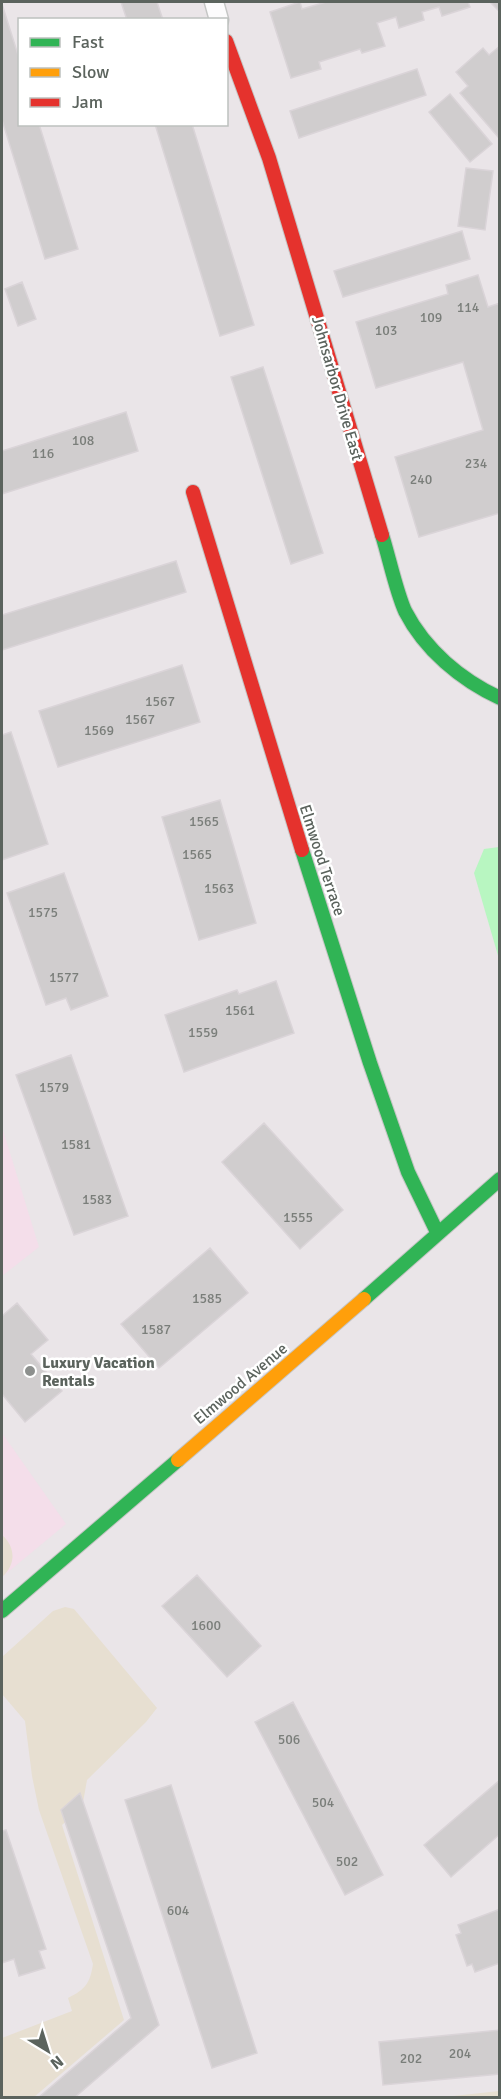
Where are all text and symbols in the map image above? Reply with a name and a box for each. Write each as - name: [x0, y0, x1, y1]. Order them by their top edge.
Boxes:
- legend: [18, 18, 228, 126]
- text: Fast: [72, 31, 104, 53]
- text: Slow: [72, 61, 109, 83]
- text: Jam: [72, 91, 103, 113]
- house number: 114: [457, 299, 480, 316]
- house number: 109: [420, 309, 442, 326]
- street label: Johnsarbor Drive East: [307, 314, 367, 463]
- house number: 103: [375, 322, 397, 339]
- house number: 108: [72, 432, 94, 449]
- house number: 116: [32, 445, 54, 462]
- house number: 234: [465, 455, 488, 472]
- house number: 240: [410, 471, 432, 488]
- house number: 1567: [145, 693, 175, 710]
- house number: 1567: [125, 711, 155, 728]
- house number: 1569: [84, 722, 114, 739]
- street label: Elmwood Terrace: [295, 802, 349, 919]
- house number: 1565: [189, 813, 219, 830]
- house number: 1565: [182, 846, 212, 863]
- house number: 1563: [204, 880, 234, 897]
- house number: 1575: [28, 904, 58, 921]
- house number: 1577: [49, 969, 79, 986]
- house number: 1561: [225, 1002, 255, 1019]
- house number: 1559: [188, 1024, 218, 1041]
- house number: 1579: [39, 1079, 69, 1096]
- house number: 1581: [61, 1136, 91, 1153]
- house number: 1583: [82, 1191, 112, 1208]
- house number: 1555: [283, 1209, 313, 1226]
- house number: 1585: [192, 1290, 222, 1307]
- house number: 1587: [141, 1321, 171, 1338]
- street label: Elmwood Avenue: [190, 1339, 292, 1429]
- place label: Luxury Vacation Rentals: [42, 1353, 155, 1391]
- marker: Luxury Vacation Rentals: [23, 1364, 37, 1378]
- house number: 1600: [191, 1617, 221, 1634]
- house number: 506: [278, 1731, 300, 1748]
- house number: 504: [312, 1794, 335, 1811]
- house number: 502: [336, 1853, 358, 1870]
- house number: 604: [167, 1902, 190, 1919]
- north arrow: [18, 2021, 78, 2081]
- house number: 204: [449, 2045, 472, 2062]
- house number: 202: [400, 2050, 422, 2067]
- text: N: [46, 2051, 67, 2073]

